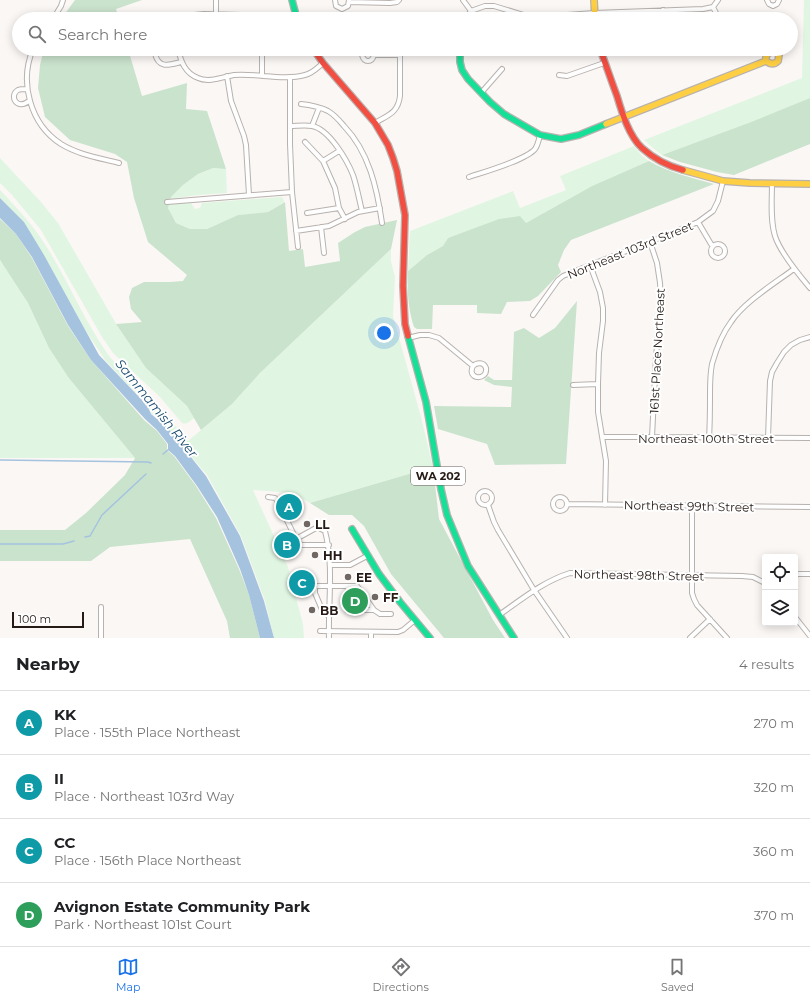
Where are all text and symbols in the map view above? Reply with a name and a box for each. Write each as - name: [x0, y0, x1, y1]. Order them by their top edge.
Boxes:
- search box: [12, 12, 798, 56]
- icon: search: [26, 23, 48, 45]
- text: Search here: [58, 25, 147, 44]
- street label: Northeast 103rd Street: [565, 218, 695, 282]
- street label: 161st Place Northeast: [646, 288, 668, 414]
- your location: [374, 323, 394, 343]
- water label: Sammamish River: [112, 356, 202, 461]
- street label: Northeast 100th Street: [638, 431, 774, 446]
- road number: WA 202: [411, 467, 465, 485]
- pin: A: [276, 492, 302, 522]
- street label: Northeast 99th Street: [624, 497, 754, 515]
- place label: LL: [315, 517, 330, 532]
- marker: LL: [302, 519, 312, 529]
- pin: B: [274, 530, 300, 560]
- place label: HH: [323, 548, 342, 563]
- marker: HH: [310, 550, 320, 560]
- map controls: [762, 554, 798, 626]
- button: locate: [762, 554, 798, 590]
- street label: Northeast 98th Street: [574, 566, 705, 584]
- pin: C: [289, 568, 315, 598]
- place label: EE: [356, 570, 372, 585]
- marker: EE: [343, 572, 353, 582]
- pin: D: [342, 586, 368, 616]
- place label: FF: [383, 590, 399, 605]
- button: layers: [762, 590, 798, 626]
- marker: FF: [370, 592, 380, 602]
- place label: BB: [320, 603, 338, 618]
- marker: BB: [307, 605, 317, 615]
- scale bar: [12, 610, 84, 629]
- text: 100 m: [18, 612, 51, 626]
- text: Nearby: [16, 654, 80, 674]
- text: 4 results: [739, 656, 794, 672]
- text: KK: [54, 705, 76, 724]
- text: A: [24, 715, 34, 731]
- text: 270 m: [753, 715, 794, 731]
- text: Place · 155th Place Northeast: [54, 724, 241, 740]
- text: II: [54, 769, 64, 788]
- text: B: [24, 779, 34, 795]
- text: 320 m: [754, 779, 794, 795]
- text: Place · Northeast 103rd Way: [54, 788, 234, 804]
- text: CC: [54, 833, 75, 852]
- text: C: [24, 843, 34, 859]
- text: 360 m: [753, 843, 794, 859]
- text: Place · 156th Place Northeast: [54, 852, 241, 868]
- text: Avignon Estate Community Park: [54, 897, 310, 916]
- text: D: [24, 907, 34, 923]
- text: 370 m: [754, 907, 794, 923]
- text: Park · Northeast 101st Court: [54, 916, 232, 932]
- tab: Map: [116, 956, 140, 994]
- tab: Directions: [373, 956, 429, 994]
- tab: Saved: [661, 956, 694, 994]

